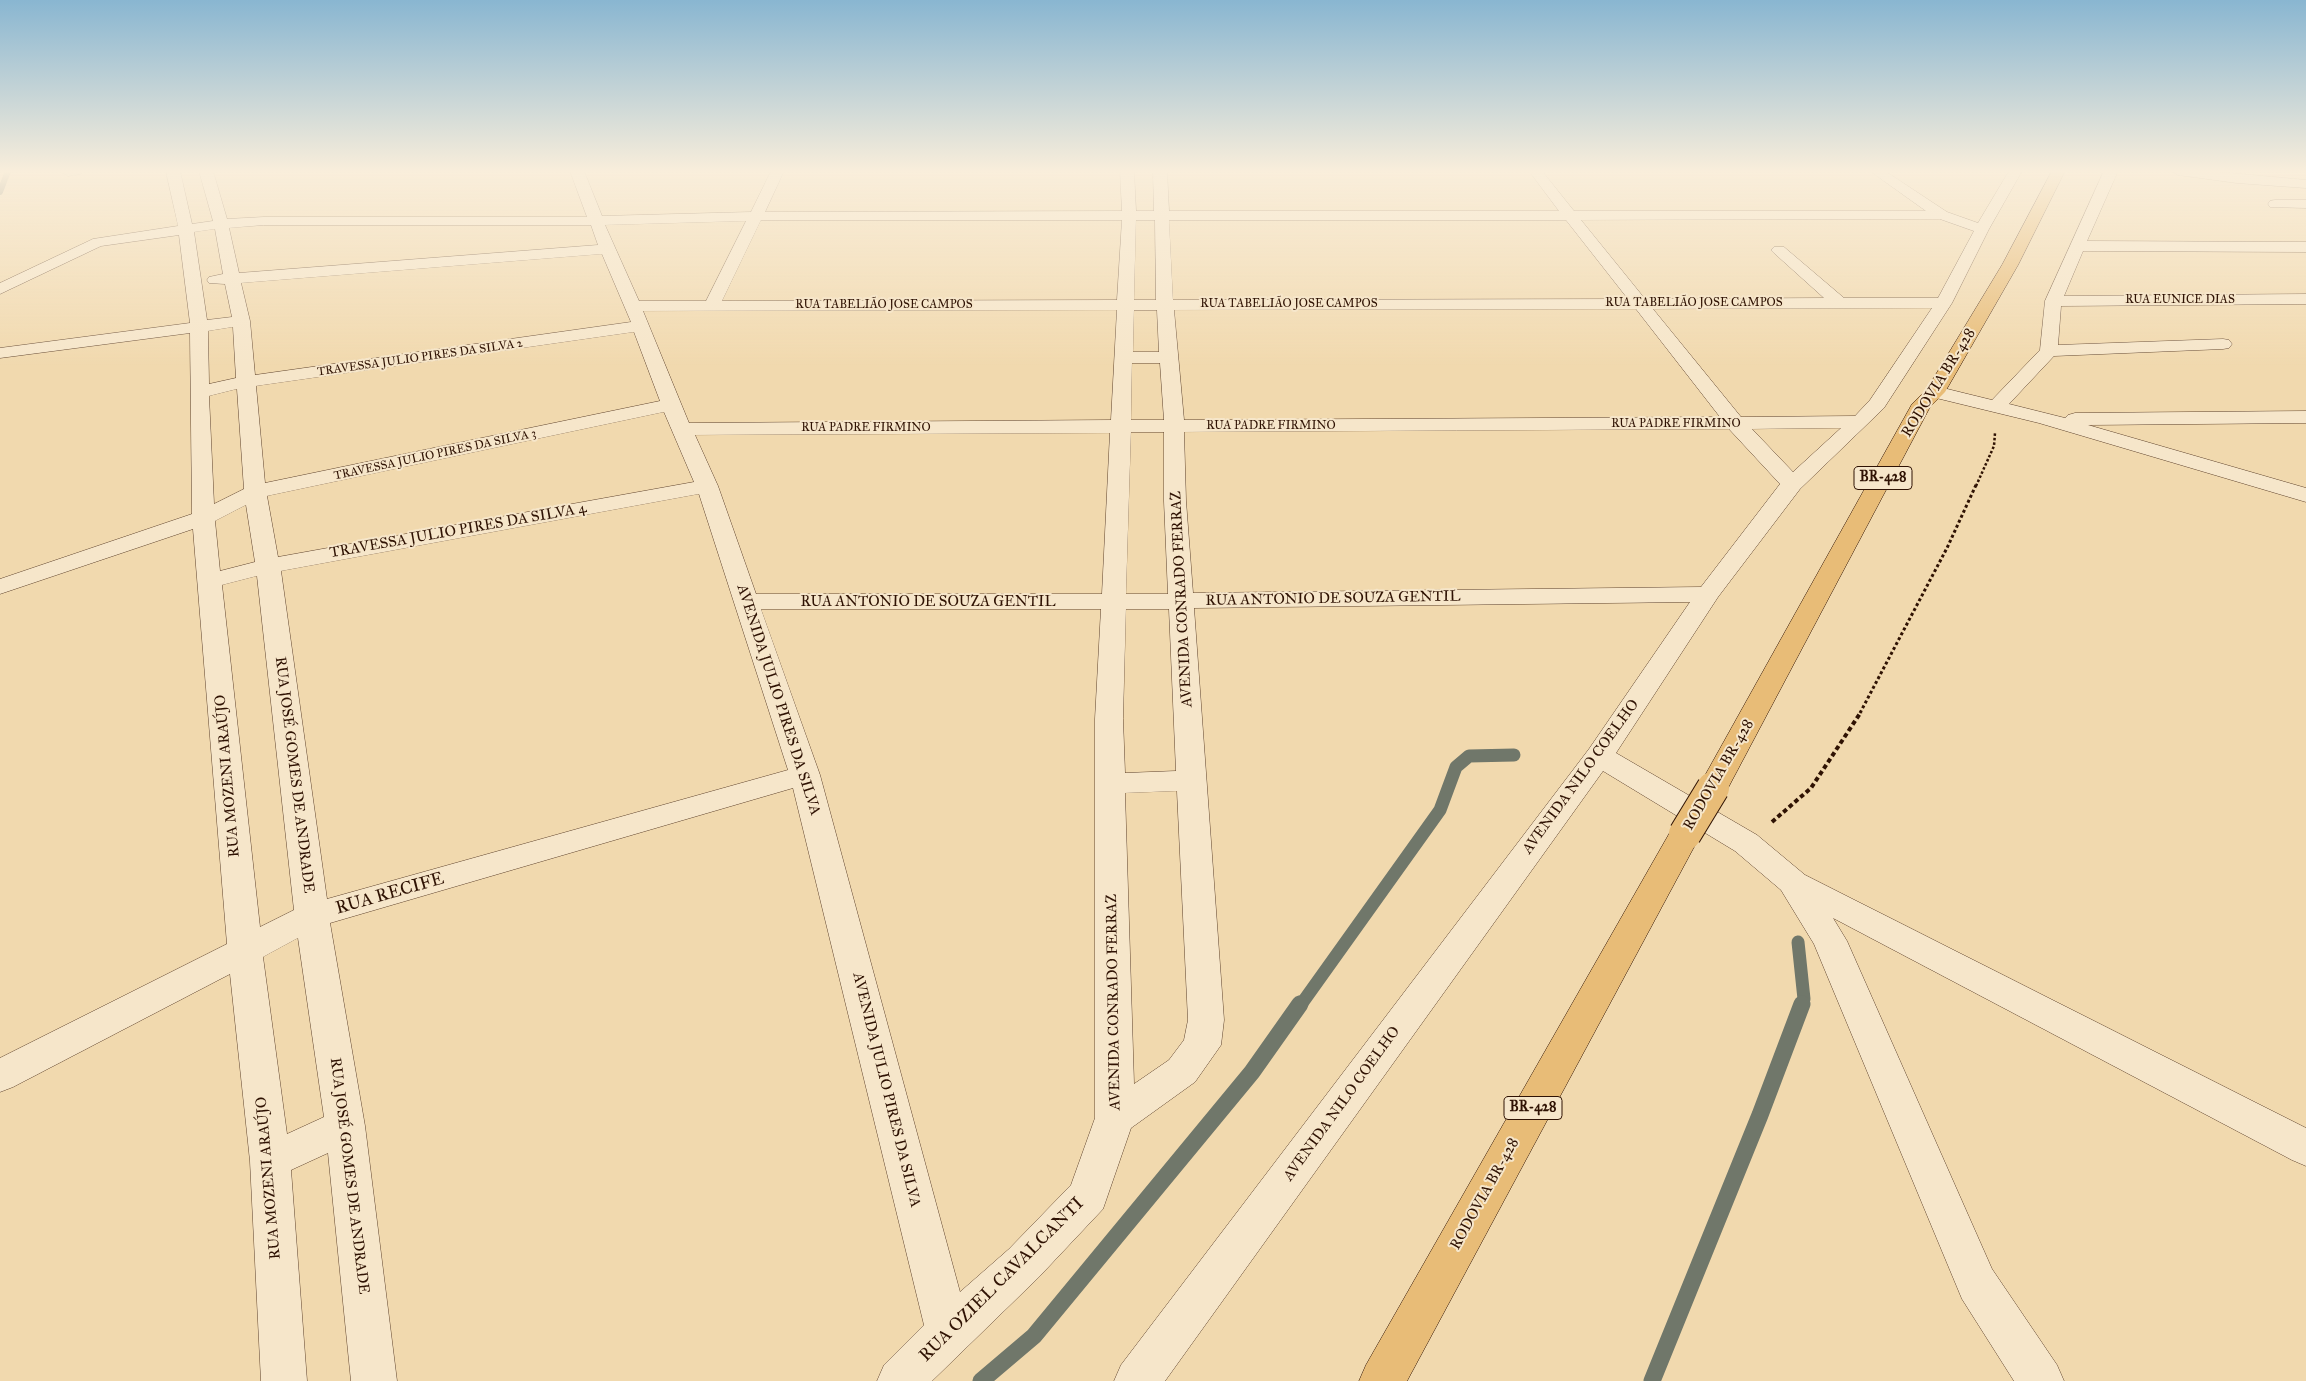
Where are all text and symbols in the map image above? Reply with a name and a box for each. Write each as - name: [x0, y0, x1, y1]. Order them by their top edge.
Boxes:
- street label: RUA EUNICE DIAS: [2125, 293, 2235, 307]
- street label: RUA TABELIÃO JOSE CAMPOS: [1605, 296, 1783, 310]
- street label: RUA TABELIÃO JOSE CAMPOS: [1200, 297, 1378, 311]
- street label: RUA TABELIÃO JOSE CAMPOS: [795, 298, 973, 312]
- street label: RODOVIA BR-428: [1898, 325, 1980, 441]
- street label: TRAVESSA JULIO PIRES DA SILVA 2: [316, 336, 524, 380]
- street label: RUA PADRE FIRMINO: [1611, 417, 1741, 431]
- street label: RUA PADRE FIRMINO: [1206, 419, 1336, 433]
- street label: RUA PADRE FIRMINO: [801, 421, 931, 435]
- street label: TRAVESSA JULIO PIRES DA SILVA 3: [333, 426, 537, 484]
- road number: BR-428: [1854, 466, 1912, 489]
- street label: AVENIDA CONRADO FERRAZ: [1167, 490, 1197, 708]
- street label: TRAVESSA JULIO PIRES DA SILVA 4: [328, 500, 588, 562]
- street label: AVENIDA JULIO PIRES DA SILVA: [732, 582, 824, 818]
- street label: RUA ANTONIO DE SOUZA GENTIL: [1205, 588, 1461, 610]
- street label: RUA ANTONIO DE SOUZA GENTIL: [801, 593, 1055, 611]
- street label: RUA JOSÉ GOMES DE ANDRADE: [271, 656, 317, 894]
- street label: RUA MOZENI ARAÚJO: [212, 694, 244, 858]
- street label: AVENIDA NILO COELHO: [1519, 696, 1643, 858]
- street label: RODOVIA BR-428: [1680, 716, 1758, 834]
- street label: RUA RECIFE: [333, 868, 447, 920]
- street label: AVENIDA CONRADO FERRAZ: [1103, 894, 1125, 1110]
- street label: AVENIDA JULIO PIRES DA SILVA: [848, 971, 924, 1209]
- street label: AVENIDA NILO COELHO: [1280, 1023, 1404, 1185]
- street label: RUA JOSÉ GOMES DE ANDRADE: [326, 1057, 372, 1295]
- street label: RUA MOZENI ARAÚJO: [253, 1096, 285, 1260]
- road number: BR-428: [1504, 1096, 1562, 1120]
- street label: RODOVIA BR-428: [1447, 1135, 1523, 1253]
- street label: RUA OZIEL CAVALCANTI: [915, 1193, 1089, 1367]

